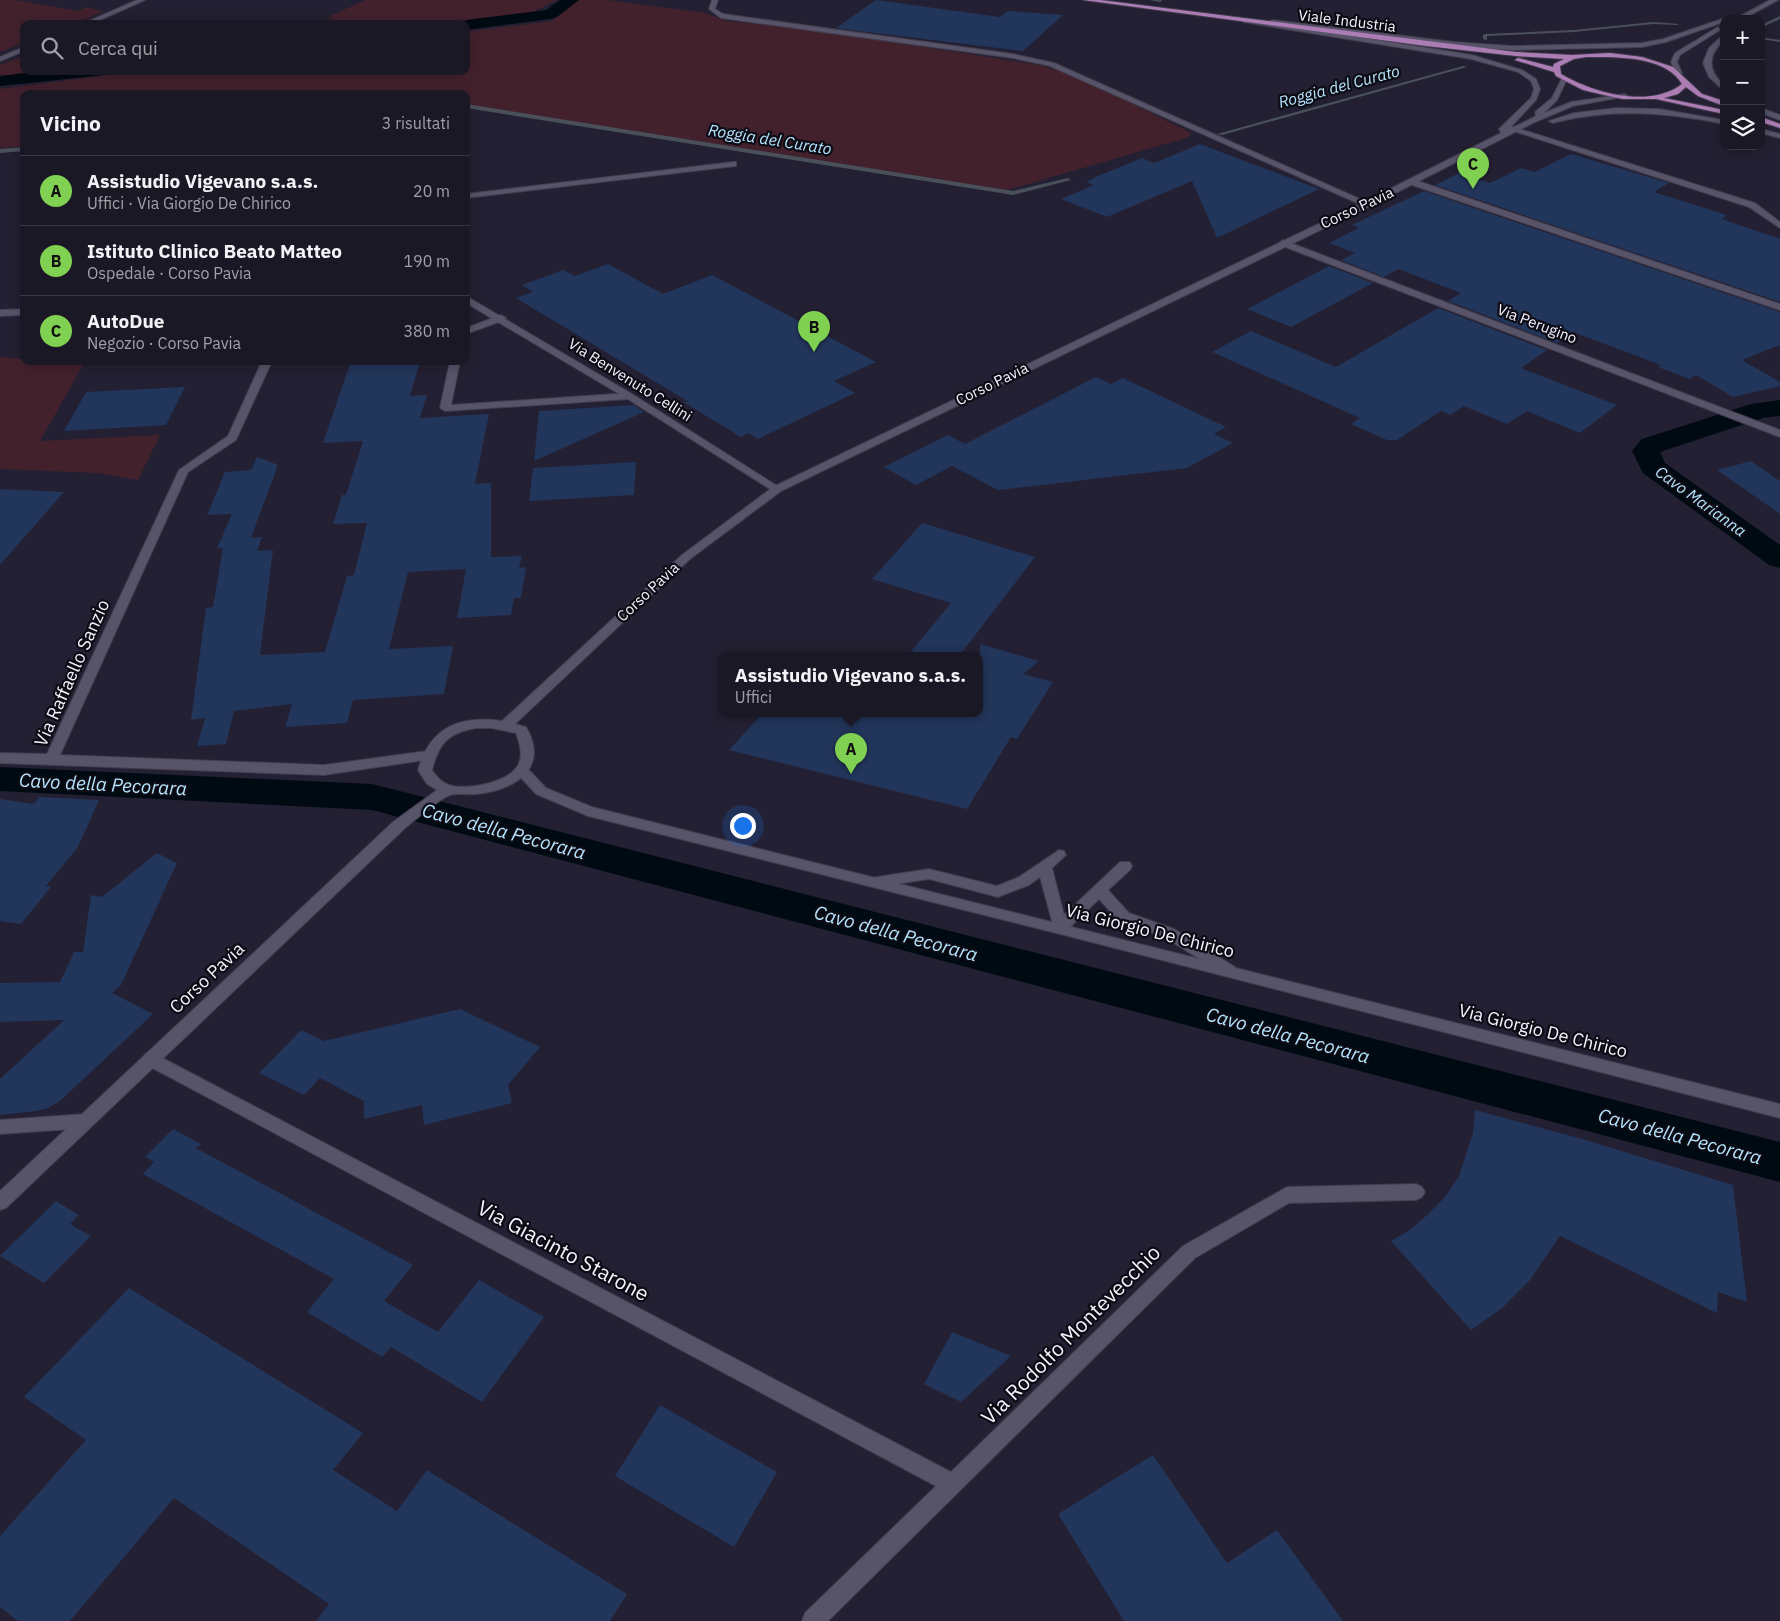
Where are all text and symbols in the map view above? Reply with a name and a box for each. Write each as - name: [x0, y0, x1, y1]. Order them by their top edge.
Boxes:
- street label: Viale Industria: [1297, 5, 1397, 36]
- map controls: [1720, 15, 1765, 150]
- button: +: [1720, 15, 1765, 60]
- search box: [20, 20, 470, 75]
- icon: search: [38, 34, 66, 62]
- text: Cerca qui: [78, 36, 158, 60]
- water label: Roggia del Curato: [1276, 60, 1402, 112]
- button: −: [1720, 60, 1765, 105]
- button: layers: [1720, 105, 1765, 150]
- text: Vicino: [40, 109, 101, 137]
- text: 3 risultati: [382, 113, 450, 133]
- water label: Roggia del Curato: [707, 119, 833, 159]
- pin: C: [1457, 148, 1489, 189]
- text: Assistudio Vigevano s.a.s.: [87, 169, 318, 193]
- text: A: [51, 181, 61, 201]
- text: 20 m: [413, 181, 450, 201]
- street label: Corso Pavia: [1317, 182, 1396, 233]
- text: Uffici · Via Giorgio De Chirico: [87, 193, 291, 213]
- text: Istituto Clinico Beato Matteo: [87, 239, 342, 263]
- text: B: [51, 251, 61, 271]
- text: 190 m: [403, 251, 450, 271]
- text: Ospedale · Corso Pavia: [87, 263, 252, 283]
- street label: Via Perugino: [1495, 300, 1580, 347]
- text: AutoDue: [87, 309, 165, 333]
- pin: B: [798, 311, 830, 352]
- text: C: [51, 321, 61, 341]
- text: 380 m: [403, 321, 450, 341]
- text: Negozio · Corso Pavia: [87, 333, 241, 353]
- street label: Via Benvenuto Cellini: [565, 334, 696, 425]
- street label: Corso Pavia: [952, 358, 1031, 409]
- water label: Cavo Marianna: [1652, 461, 1750, 541]
- street label: Corso Pavia: [612, 558, 683, 625]
- street label: Via Raffaello Sanzio: [29, 596, 114, 750]
- popup: [718, 652, 983, 717]
- text: Assistudio Vigevano s.a.s.: [735, 663, 966, 687]
- text: Uffici: [735, 687, 772, 707]
- pin: A: [835, 733, 867, 774]
- water label: Cavo della Pecorara: [18, 768, 188, 800]
- water label: Cavo della Pecorara: [420, 798, 588, 864]
- your location: [730, 813, 756, 839]
- street label: Via Giorgio De Chirico: [1063, 898, 1237, 963]
- water label: Cavo della Pecorara: [812, 900, 980, 966]
- street label: Corso Pavia: [164, 937, 249, 1018]
- street label: Via Giorgio De Chirico: [1456, 998, 1630, 1063]
- water label: Cavo della Pecorara: [1204, 1002, 1372, 1068]
- water label: Cavo della Pecorara: [1596, 1103, 1764, 1169]
- street label: Via Giacinto Starone: [473, 1193, 654, 1307]
- street label: Via Rodolfo Montevecchio: [974, 1238, 1166, 1430]

